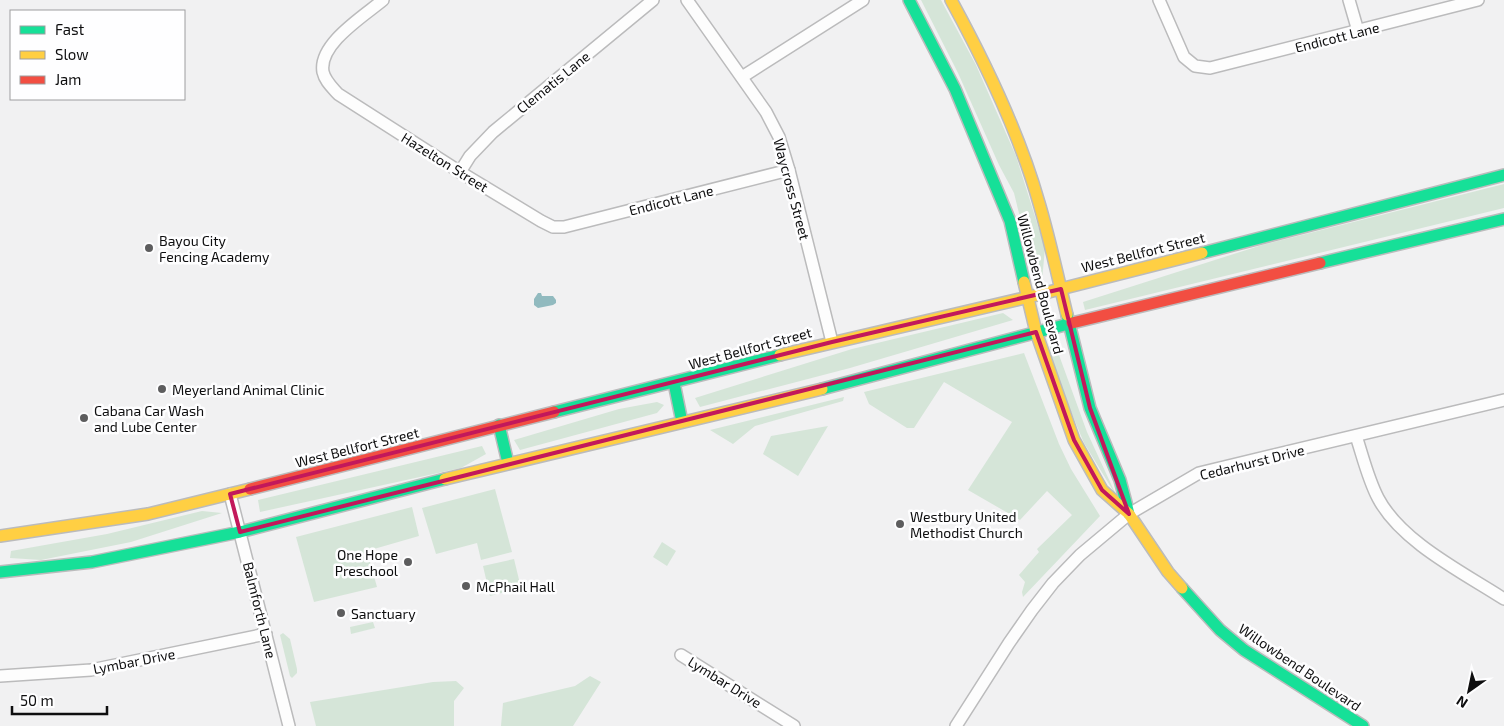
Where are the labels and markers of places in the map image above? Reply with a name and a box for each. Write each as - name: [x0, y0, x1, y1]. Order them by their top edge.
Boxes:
- place label: Bayou City Fencing Academy: [159, 232, 270, 265]
- marker: Bayou City Fencing Academy: [143, 242, 155, 254]
- place label: Meyerland Animal Clinic: [172, 381, 324, 398]
- marker: Meyerland Animal Clinic: [156, 383, 168, 395]
- place label: Cabana Car Wash and Lube Center: [94, 402, 204, 435]
- marker: Cabana Car Wash and Lube Center: [78, 412, 90, 424]
- place label: Westbury United Methodist Church: [910, 508, 1023, 541]
- marker: Westbury United Methodist Church: [894, 518, 906, 530]
- place label: One Hope Preschool: [335, 546, 399, 579]
- marker: One Hope Preschool: [402, 556, 414, 568]
- place label: McPhail Hall: [476, 578, 556, 595]
- marker: McPhail Hall: [460, 580, 472, 592]
- place label: Sanctuary: [351, 605, 416, 622]
- marker: Sanctuary: [335, 607, 347, 619]

